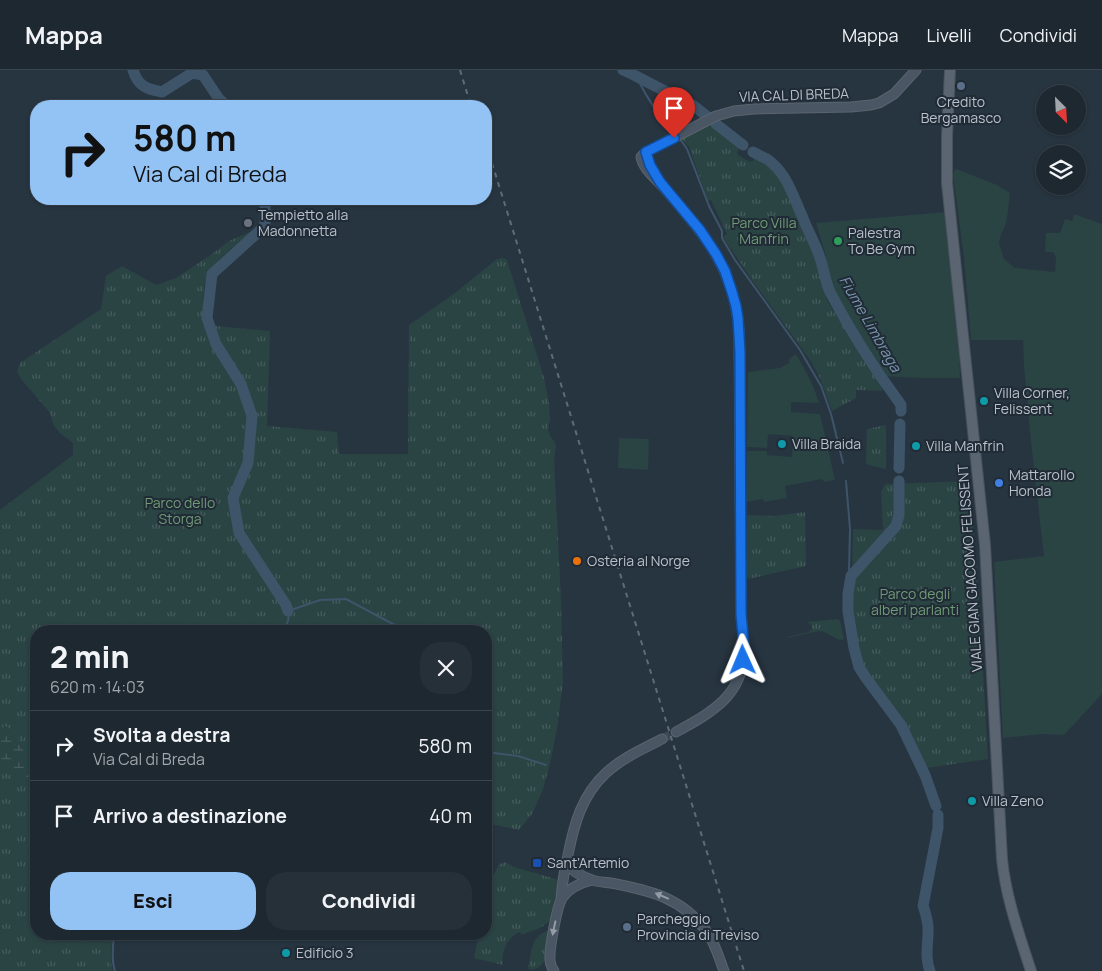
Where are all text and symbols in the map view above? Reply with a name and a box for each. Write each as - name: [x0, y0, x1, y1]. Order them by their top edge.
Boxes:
- text: Mappa: [25, 18, 103, 51]
- text: Mappa: [842, 23, 898, 47]
- text: Livelli: [926, 23, 972, 47]
- text: Condividi: [1000, 23, 1077, 47]
- marker: Credito Bergamasco: [955, 80, 967, 92]
- street label: VIA CAL DI BREDA: [739, 83, 849, 106]
- north arrow: [1036, 85, 1086, 135]
- map controls: [1036, 85, 1086, 195]
- pin: [653, 87, 695, 138]
- place label: Credito Bergamasco: [921, 92, 1001, 127]
- icon: arrive: [660, 94, 688, 122]
- text: 580 m: [133, 114, 236, 162]
- icon: right: [50, 120, 115, 185]
- button: layers: [1036, 145, 1086, 195]
- text: Via Cal di Breda: [133, 159, 287, 189]
- place label: Tempietto alla Madonnetta: [258, 205, 348, 240]
- park label: Parco Villa Manfrin: [731, 213, 797, 248]
- marker: Tempietto alla Madonnetta: [242, 217, 254, 229]
- place label: Palestra To Be Gym: [848, 223, 915, 258]
- marker: Palestra To Be Gym: [832, 235, 844, 247]
- water label: Fiume Limbraga: [834, 272, 907, 376]
- place label: Villa Corner, Felissent: [994, 383, 1070, 418]
- marker: Villa Corner, Felissent: [978, 395, 990, 407]
- place label: Villa Braida: [792, 434, 861, 453]
- place label: Villa Manfrin: [926, 436, 1004, 455]
- marker: Villa Braida: [776, 438, 788, 450]
- marker: Villa Manfrin: [910, 440, 922, 452]
- street label: VIALE GIAN GIACOMO FELISSENT: [953, 463, 986, 673]
- place label: Mattarollo Honda: [1009, 465, 1075, 500]
- marker: Mattarollo Honda: [993, 477, 1005, 489]
- park label: Parco dello Storga: [145, 493, 215, 528]
- place label: Osteria al Norge: [587, 551, 690, 570]
- marker: Osteria al Norge: [571, 555, 583, 567]
- park label: Parco degli alberi parlanti: [871, 584, 959, 619]
- position arrow: [716, 633, 768, 685]
- text: 2 min: [50, 636, 130, 677]
- button: close: [420, 642, 472, 694]
- text: 620 m · 14:03: [50, 676, 145, 698]
- text: Svolta a destra: [93, 722, 230, 748]
- icon: right: [50, 732, 78, 760]
- text: 580 m: [418, 733, 472, 759]
- text: Via Cal di Breda: [93, 748, 205, 770]
- place label: Villa Zeno: [982, 791, 1044, 810]
- marker: Villa Zeno: [966, 795, 978, 807]
- icon: arrive: [50, 802, 78, 830]
- text: Arrivo a destinazione: [93, 803, 287, 829]
- text: 40 m: [429, 803, 472, 829]
- place label: Sant'Artemio: [547, 853, 629, 872]
- marker: Sant'Artemio: [531, 857, 543, 869]
- button: Esci: [50, 872, 256, 930]
- button: Condividi: [266, 872, 472, 930]
- one-way arrow: [654, 892, 669, 899]
- place label: Parcheggio Provincia di Treviso: [637, 909, 759, 944]
- one-way arrow: [550, 920, 558, 935]
- marker: Parcheggio Provincia di Treviso: [621, 921, 633, 933]
- place label: Edificio 3: [296, 943, 354, 962]
- marker: Edificio 3: [280, 947, 292, 959]

